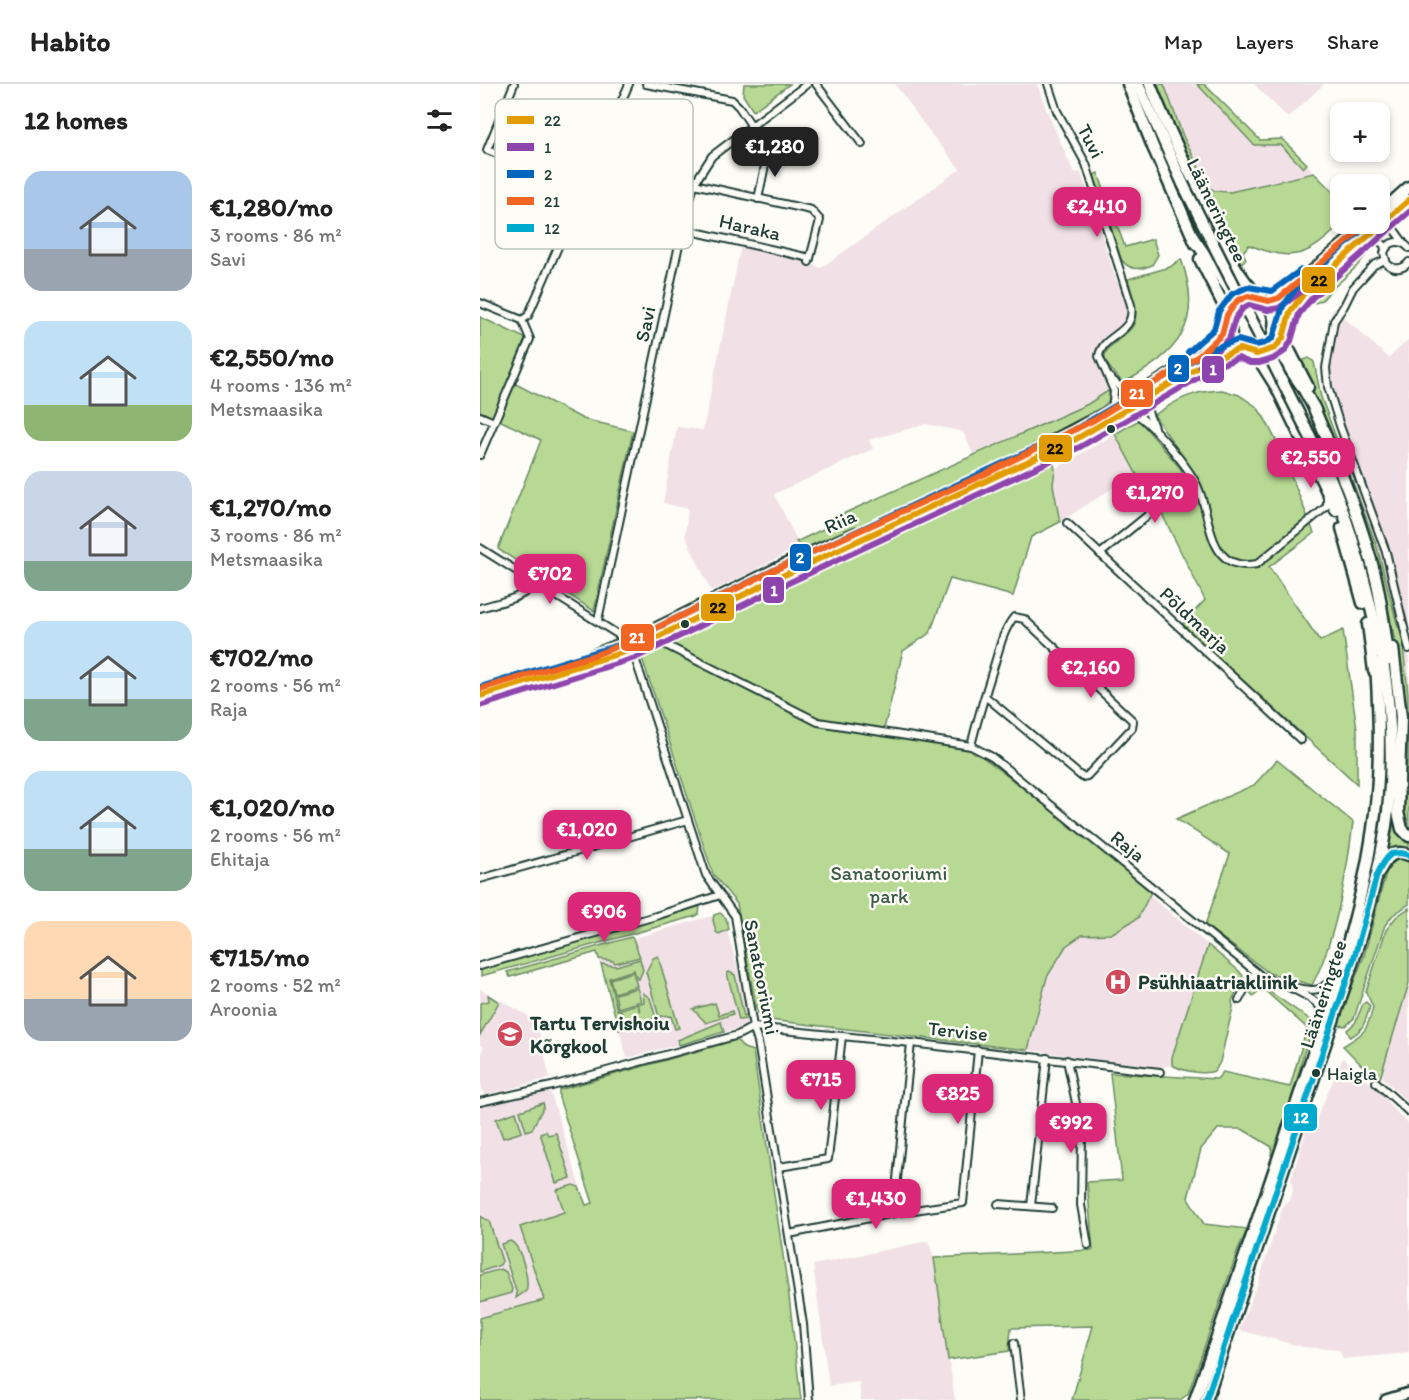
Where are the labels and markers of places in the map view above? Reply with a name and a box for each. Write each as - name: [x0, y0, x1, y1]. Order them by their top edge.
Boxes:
- pin: €1,280: [726, 127, 824, 178]
- pin: €2,410: [1048, 187, 1146, 238]
- unlabelled marker: [1105, 423, 1117, 435]
- pin: €2,550: [1262, 438, 1360, 489]
- pin: €1,270: [1106, 473, 1204, 524]
- pin: €702: [514, 554, 586, 605]
- unlabelled marker: [679, 618, 691, 630]
- pin: €2,160: [1042, 648, 1140, 699]
- pin: €1,020: [538, 810, 636, 861]
- pin: €906: [568, 892, 640, 943]
- hospital icon: Psühhiaatriakliinik: [1103, 967, 1133, 997]
- place label: Psühhiaatriakliinik: [1138, 970, 1299, 994]
- place label: Tartu Tervishoiu Kõrgkool: [529, 1011, 670, 1059]
- school or university icon: Tartu Tervishoiu Kõrgkool: [495, 1019, 525, 1049]
- pin: €715: [785, 1060, 857, 1111]
- place label: Haigla: [1327, 1063, 1378, 1085]
- marker: Haigla: [1310, 1067, 1322, 1079]
- pin: €825: [922, 1074, 994, 1125]
- pin: €992: [1035, 1103, 1107, 1154]
- pin: €1,430: [827, 1179, 925, 1230]

